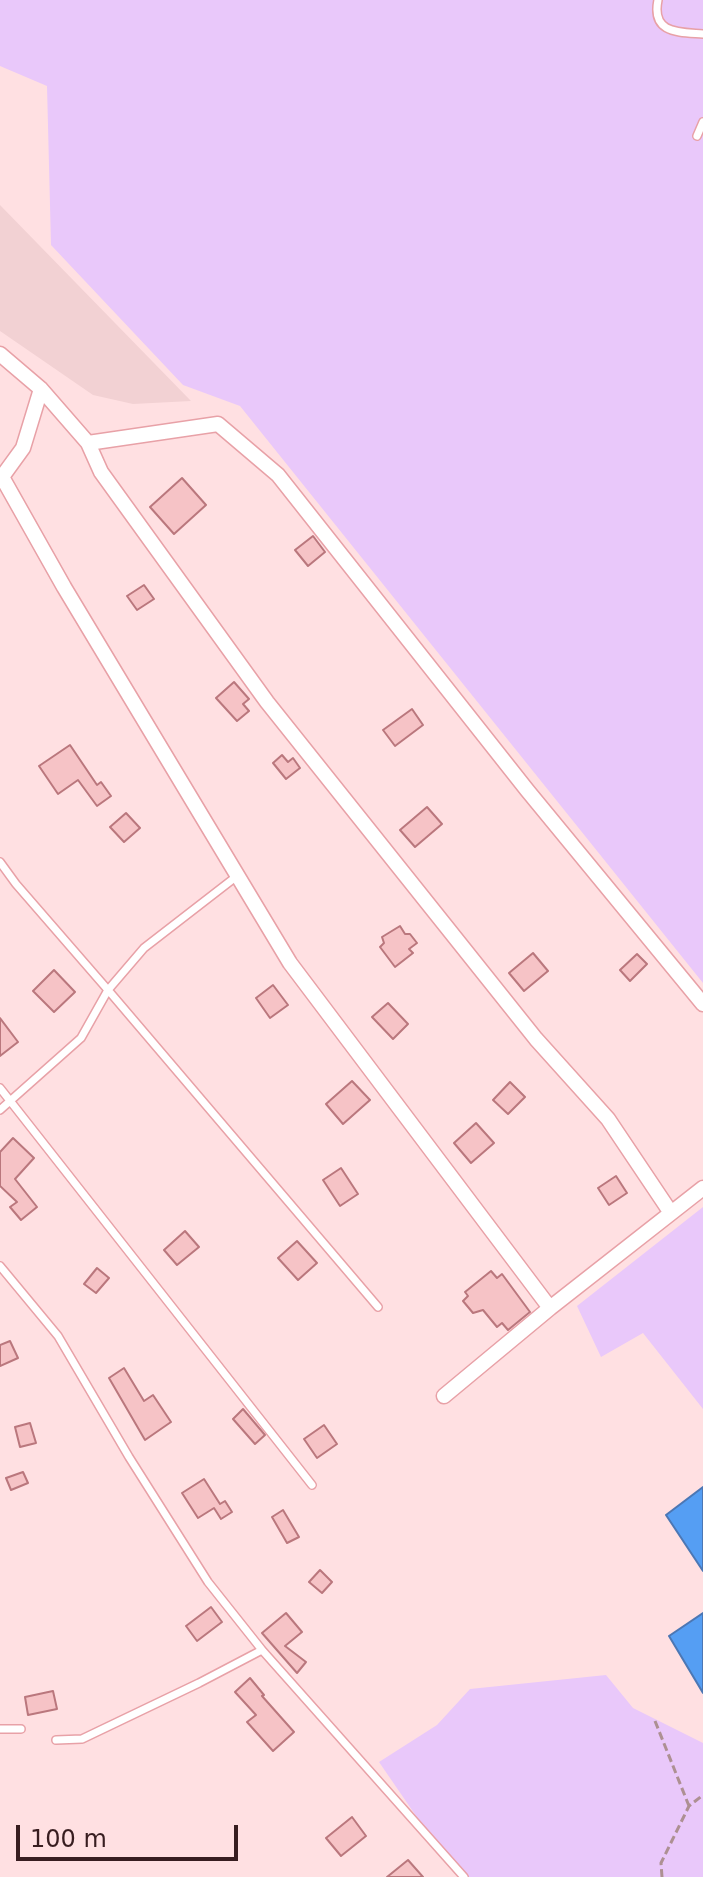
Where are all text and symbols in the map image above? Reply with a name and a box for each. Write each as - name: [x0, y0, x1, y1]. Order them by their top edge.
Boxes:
- scale bar: [20, 1809, 242, 1859]
- text: 100 m: [30, 1825, 107, 1853]

